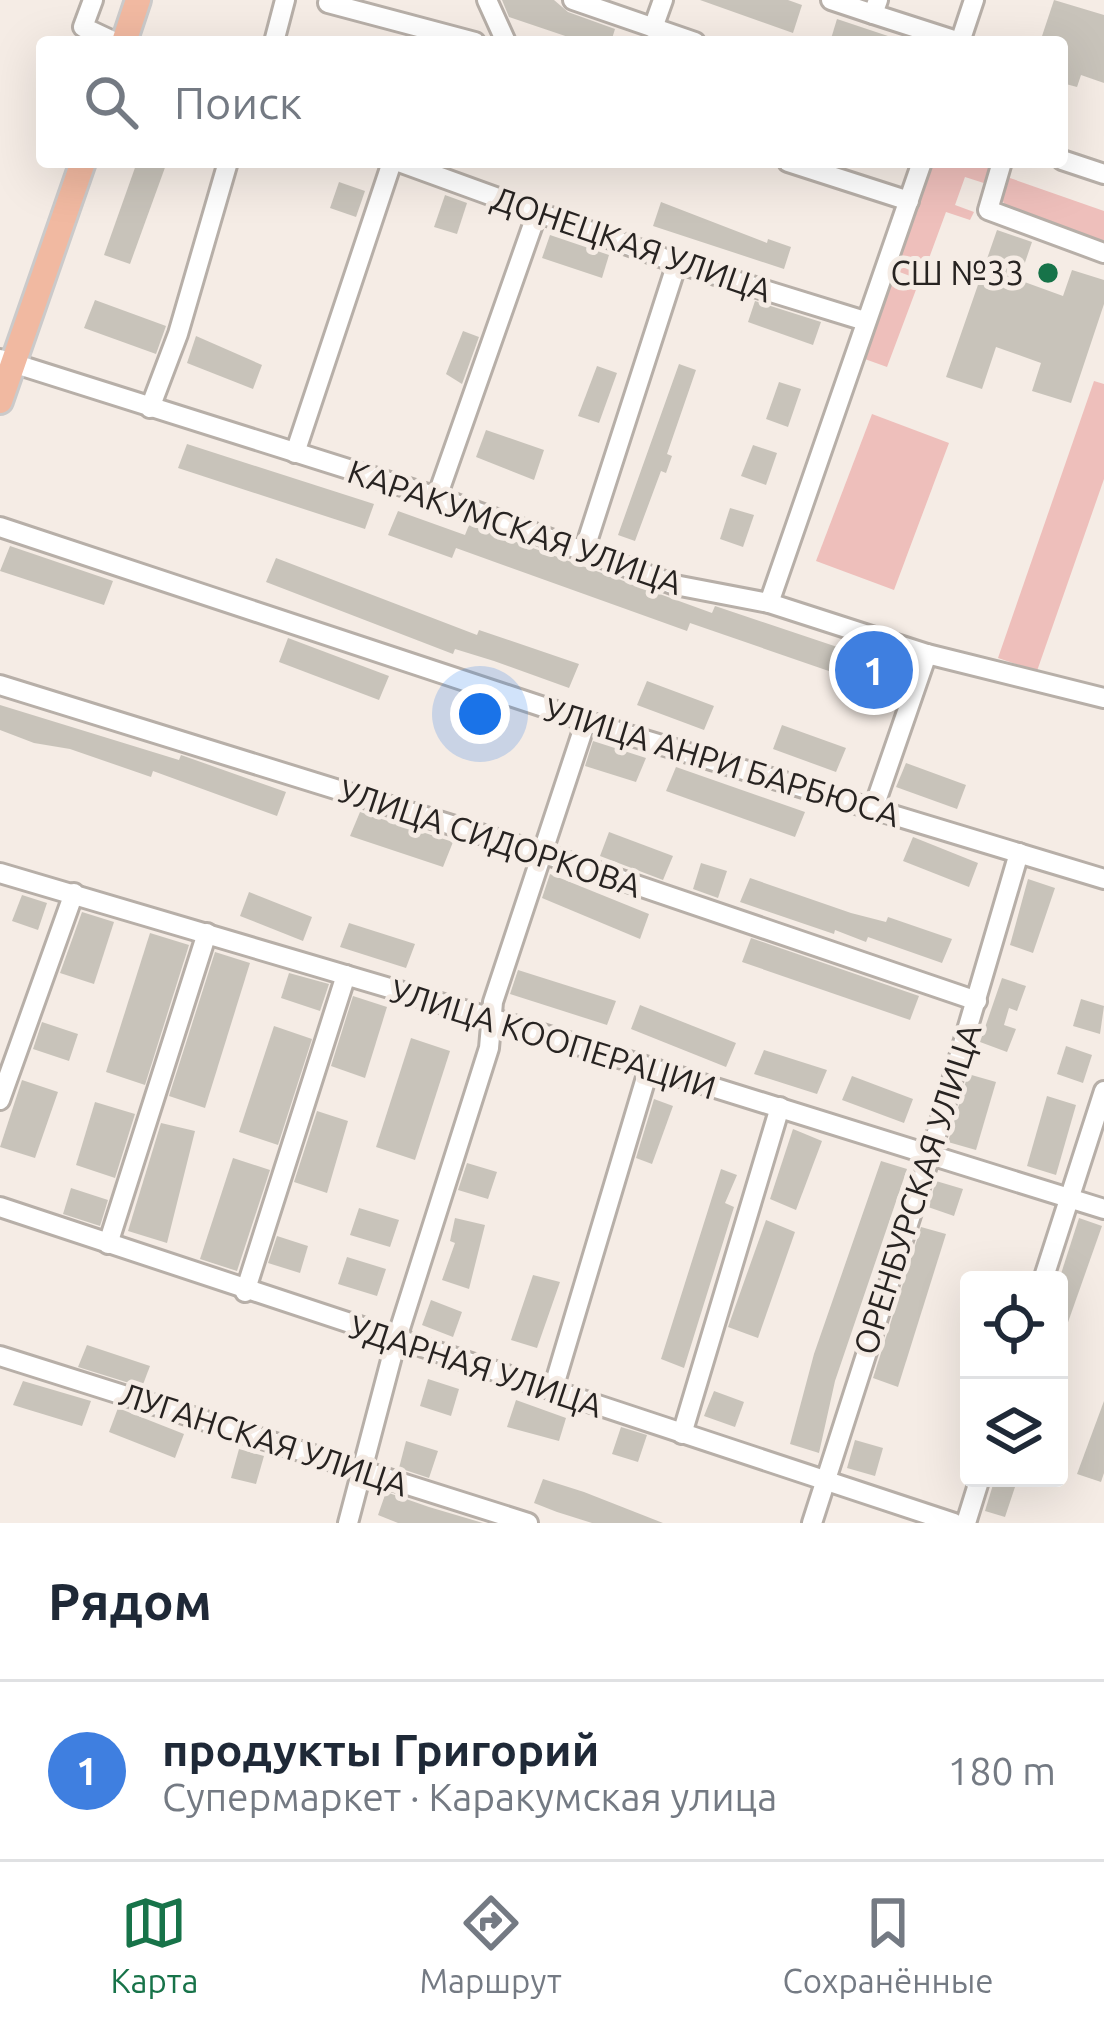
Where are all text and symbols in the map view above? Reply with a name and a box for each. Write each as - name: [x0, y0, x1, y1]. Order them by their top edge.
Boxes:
- search box: [36, 36, 1068, 168]
- icon: search: [78, 69, 144, 135]
- text: Поиск: [174, 77, 302, 128]
- street label: ДОНЕЦКАЯ УЛИЦА: [488, 178, 777, 309]
- place label: СШ №33: [891, 254, 1024, 291]
- marker: СШ №33: [1035, 260, 1061, 286]
- street label: КАРАКУМСКАЯ УЛИЦА: [343, 452, 688, 601]
- pin: 1: [835, 625, 913, 715]
- your location: [450, 684, 510, 744]
- street label: УЛИЦА АНРИ БАРБЮСА: [540, 690, 905, 833]
- street label: УЛИЦА СИДОРКОВА: [334, 771, 646, 904]
- street label: УЛИЦА КООПЕРАЦИИ: [386, 971, 720, 1106]
- street label: ОРЕНБУРСКАЯ УЛИЦА: [846, 1018, 988, 1359]
- map controls: [960, 1271, 1068, 1487]
- button: locate: [960, 1271, 1068, 1379]
- street label: УДАРНАЯ УЛИЦА: [345, 1307, 608, 1424]
- street label: ЛУГАНСКАЯ УЛИЦА: [115, 1374, 413, 1503]
- button: layers: [960, 1379, 1068, 1487]
- text: Рядом: [48, 1572, 212, 1630]
- text: продукты Григорий: [162, 1724, 599, 1775]
- text: 1: [76, 1749, 98, 1792]
- text: 180 m: [947, 1749, 1056, 1792]
- text: Супермаркет · Каракумская улица: [162, 1775, 777, 1818]
- tab: Карта: [110, 1890, 198, 1999]
- tab: Маршрут: [419, 1890, 562, 1999]
- tab: Сохранённые: [783, 1890, 994, 1999]

